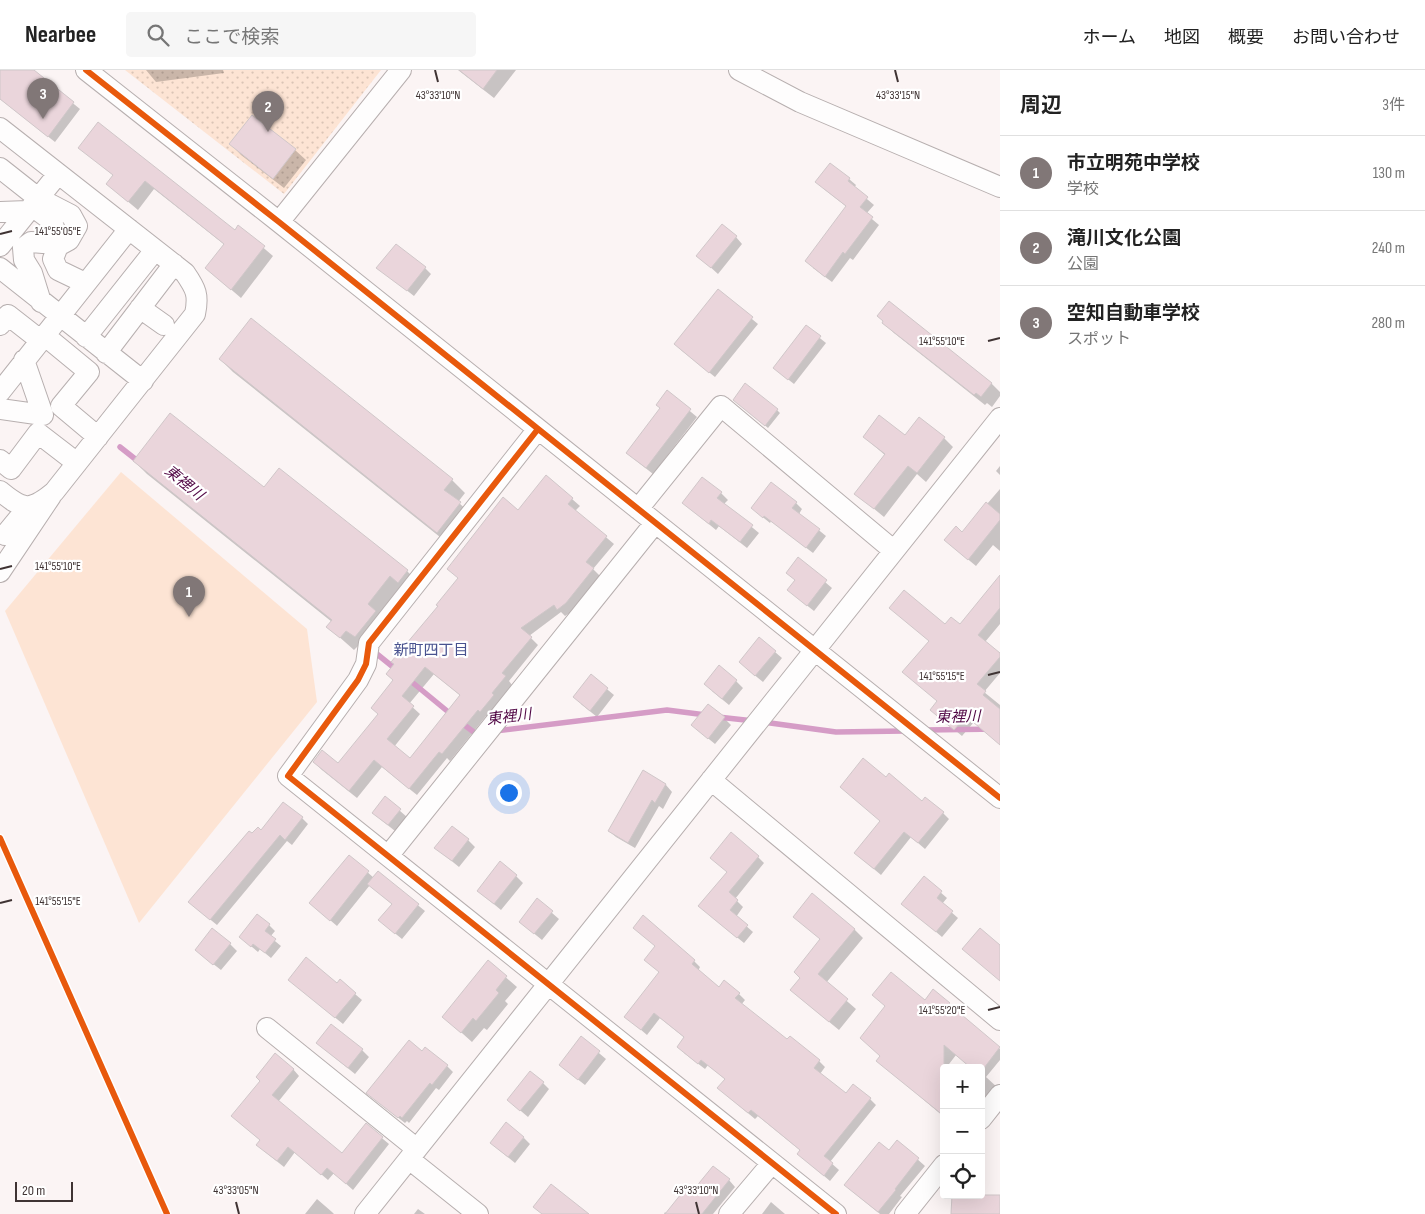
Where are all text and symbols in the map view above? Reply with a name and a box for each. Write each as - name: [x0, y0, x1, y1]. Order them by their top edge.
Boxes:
- search box: [126, 12, 476, 57]
- text: Nearbee: [25, 20, 96, 49]
- icon: search: [144, 21, 172, 49]
- text: ここで検索: [184, 26, 279, 49]
- text: ホーム: [1083, 27, 1136, 48]
- text: 地図: [1164, 27, 1200, 48]
- text: 概要: [1228, 27, 1264, 48]
- text: お問い合わせ: [1292, 27, 1400, 48]
- pin: 3: [27, 78, 59, 119]
- text: 43°33'10"N: [416, 88, 460, 103]
- text: 43°33'15"N: [876, 88, 920, 103]
- pin: 2: [252, 91, 284, 132]
- text: 周辺: [1020, 93, 1062, 118]
- text: 3件: [1382, 96, 1405, 115]
- text: 市立明苑中学校: [1067, 152, 1200, 175]
- text: 1: [1033, 164, 1039, 183]
- text: 130 m: [1373, 164, 1405, 183]
- text: 学校: [1067, 180, 1099, 199]
- text: 141°55'05"E: [35, 224, 81, 239]
- text: 滝川文化公園: [1067, 227, 1181, 250]
- text: 2: [1032, 239, 1040, 258]
- text: 240 m: [1372, 239, 1405, 258]
- text: 公園: [1067, 255, 1099, 274]
- text: 空知自動車学校: [1067, 302, 1200, 325]
- text: 3: [1032, 314, 1040, 333]
- text: 280 m: [1371, 314, 1405, 333]
- text: スポット: [1067, 330, 1131, 349]
- text: 141°55'10"E: [919, 334, 965, 349]
- water label: 東裡川: [161, 461, 209, 506]
- text: 141°55'10"E: [35, 559, 81, 574]
- pin: 1: [173, 576, 205, 617]
- district label: 新町四丁目: [393, 641, 469, 660]
- text: 141°55'15"E: [919, 669, 965, 684]
- water label: 東裡川: [486, 705, 534, 729]
- water label: 東裡川: [935, 707, 983, 727]
- your location: [496, 780, 522, 806]
- text: 141°55'15"E: [35, 894, 81, 909]
- text: 141°55'20"E: [919, 1003, 965, 1018]
- map controls: [940, 1064, 985, 1199]
- button: +: [940, 1064, 985, 1109]
- button: −: [940, 1109, 985, 1154]
- button: locate: [940, 1154, 985, 1199]
- scale bar: [15, 1179, 72, 1202]
- text: 20 m: [22, 1182, 45, 1199]
- text: 43°33'05"N: [213, 1183, 259, 1198]
- text: 43°33'10"N: [674, 1183, 718, 1198]

